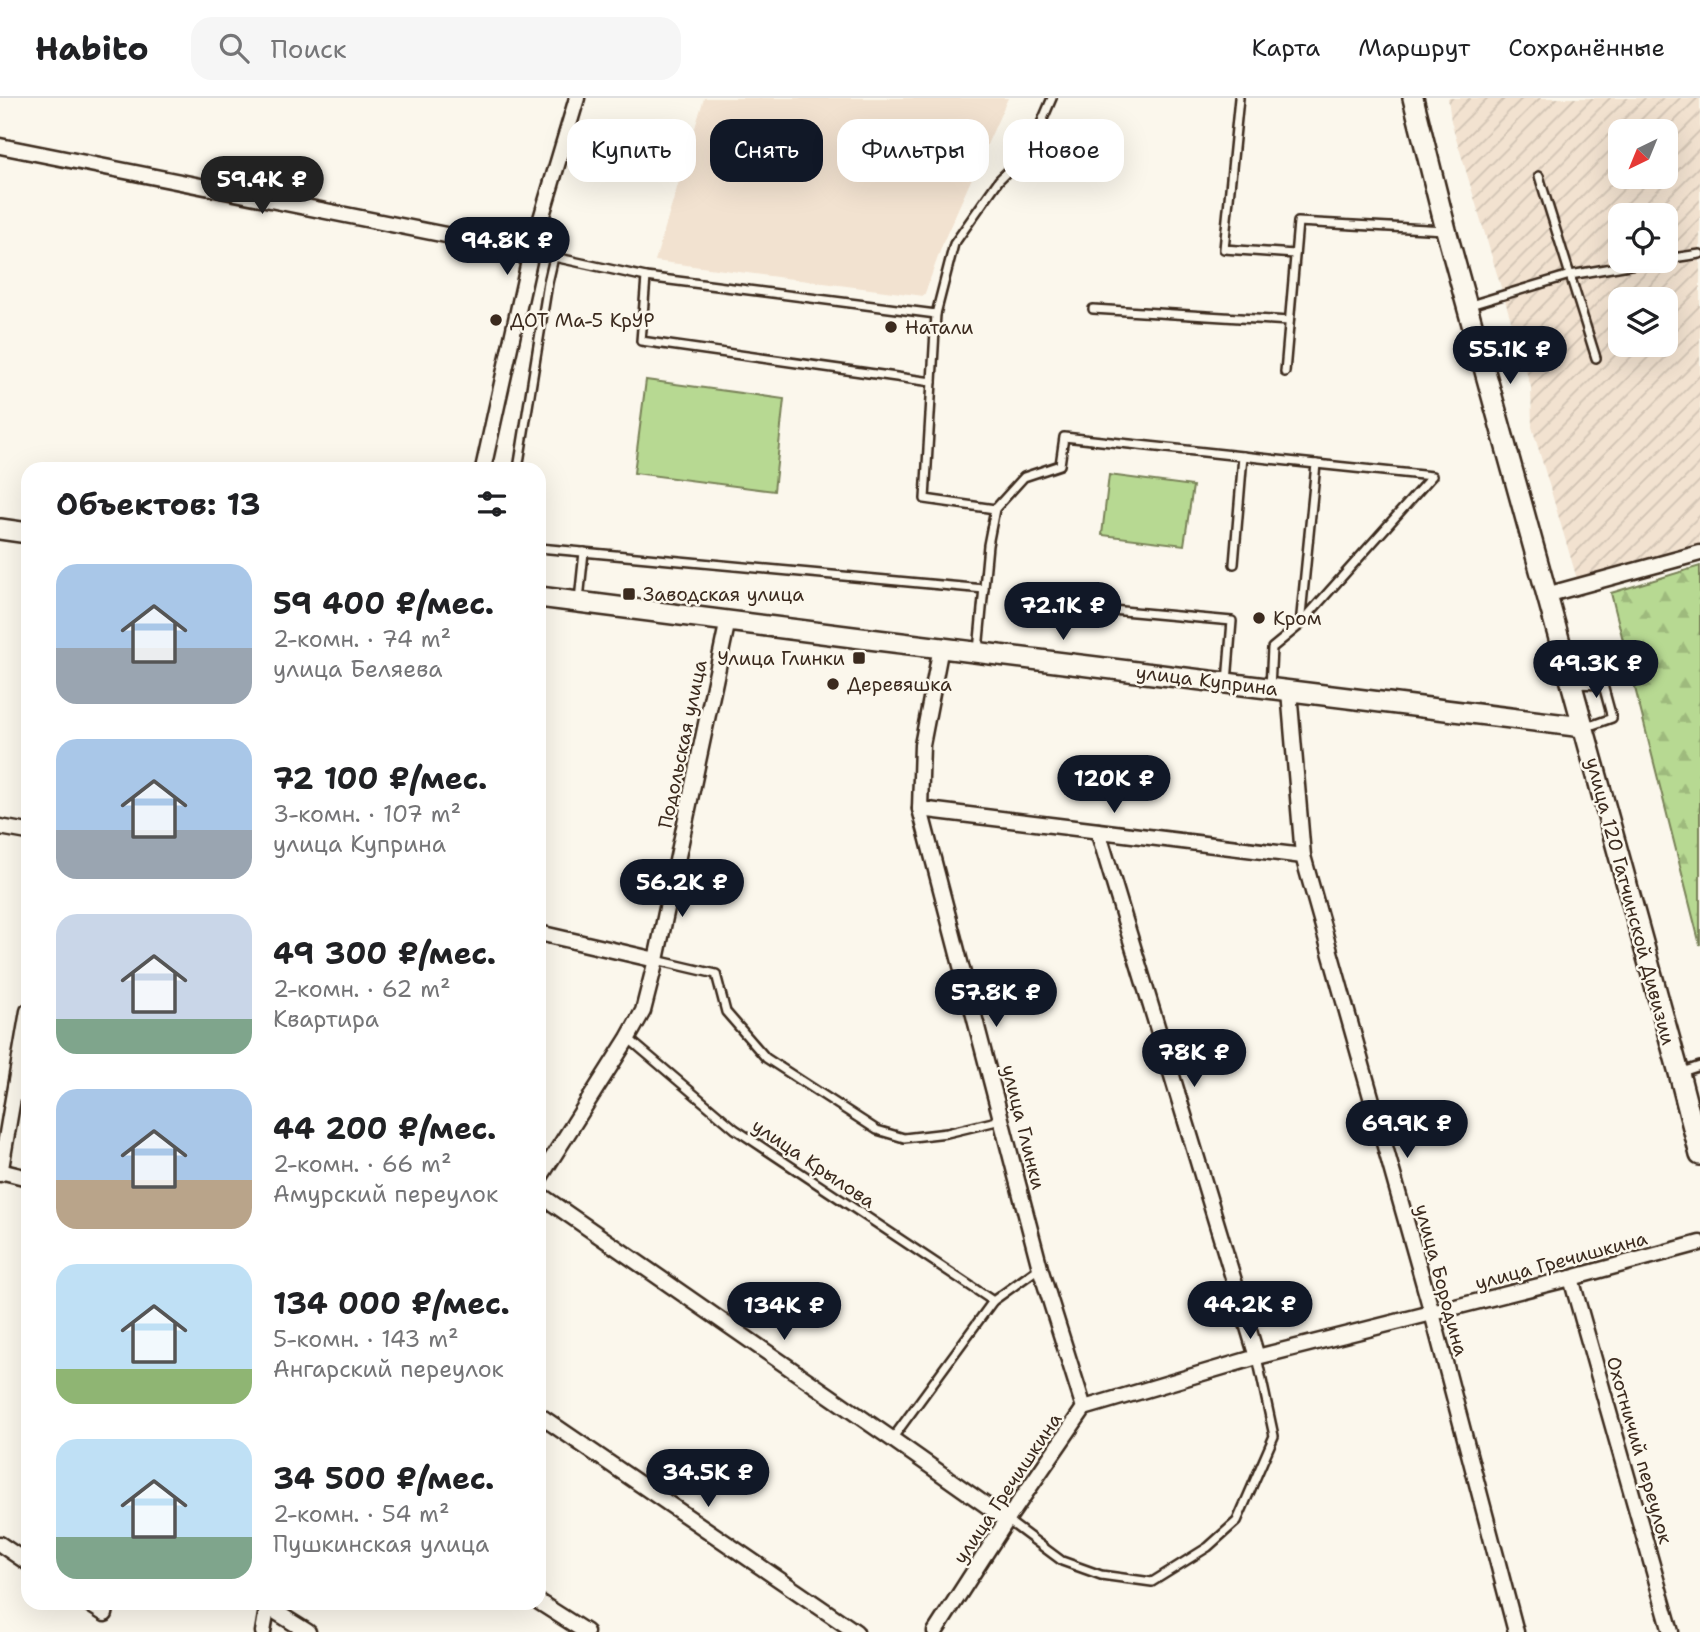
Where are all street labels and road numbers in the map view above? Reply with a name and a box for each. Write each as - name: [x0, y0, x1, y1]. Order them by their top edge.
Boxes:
- street label: Подольская улица: [652, 657, 713, 831]
- street label: улица Куприна: [1135, 659, 1280, 702]
- street label: улица 120 Гатчинской Дивизии: [1580, 754, 1681, 1048]
- street label: улица Глинки: [996, 1062, 1051, 1192]
- street label: улица Крылова: [747, 1113, 880, 1214]
- street label: улица Бородина: [1409, 1201, 1474, 1359]
- street label: улица Гречишкина: [1472, 1225, 1650, 1295]
- street label: Охотничий переулок: [1601, 1353, 1678, 1547]
- street label: улица Гречишкина: [948, 1408, 1067, 1569]

